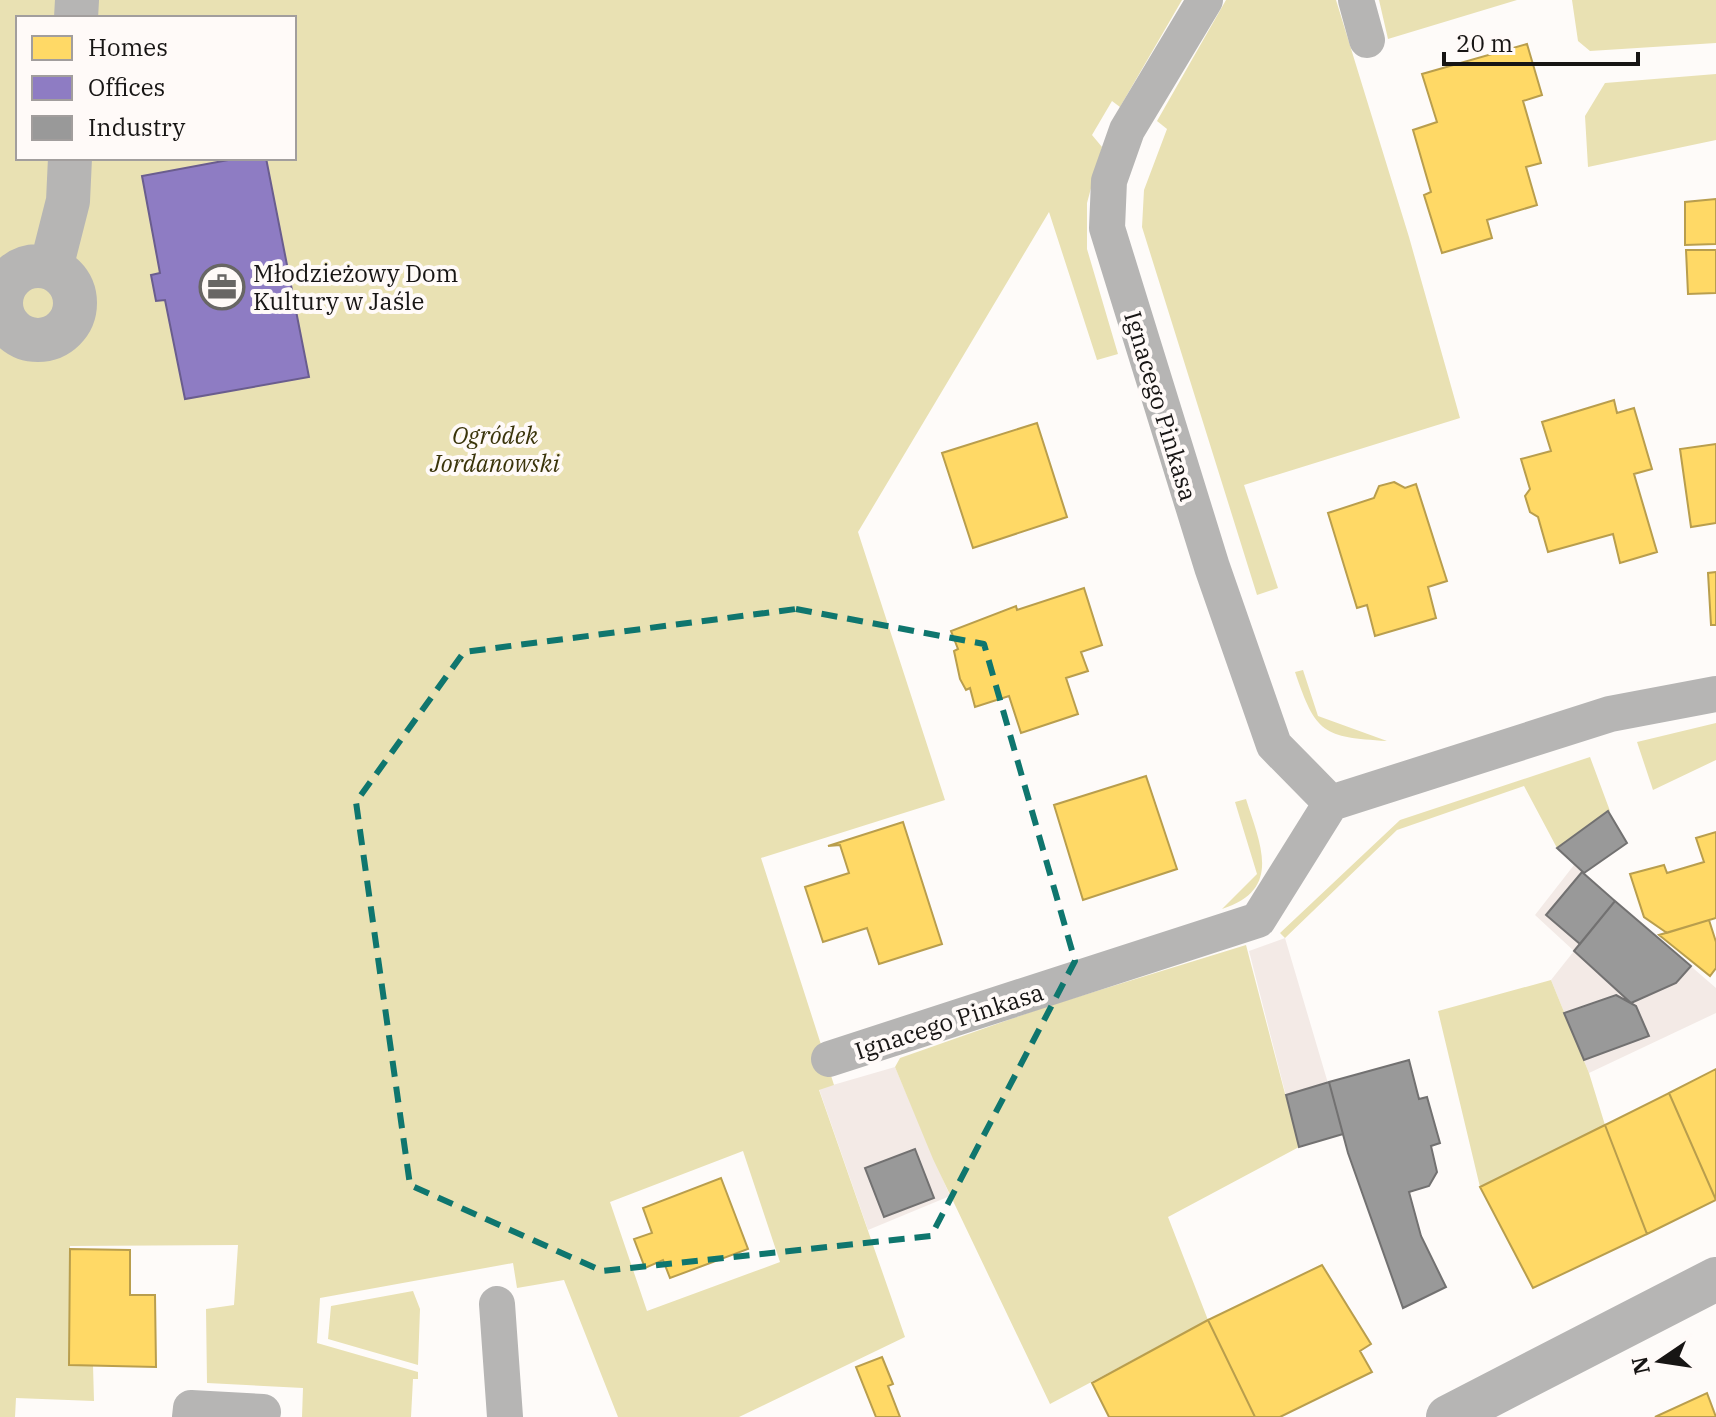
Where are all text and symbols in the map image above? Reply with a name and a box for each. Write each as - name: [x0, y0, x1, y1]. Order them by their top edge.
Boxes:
- legend: [16, 16, 296, 160]
- scale bar: [1444, 16, 1638, 66]
- text: 20 m: [1456, 27, 1513, 59]
- text: Homes: [88, 31, 168, 63]
- text: Offices: [88, 71, 165, 103]
- text: Industry: [88, 111, 185, 143]
- place label: Młodzieżowy Dom Kultury w Jaśle: [253, 257, 458, 317]
- office icon: Młodzieżowy Dom Kultury w Jaśle: [198, 263, 246, 311]
- street label: Ignacego Pinkasa: [1117, 307, 1205, 505]
- park label: Ogródek Jordanowski: [429, 419, 560, 479]
- street label: Ignacego Pinkasa: [851, 975, 1047, 1067]
- north arrow: [1620, 1321, 1700, 1401]
- text: N: [1624, 1354, 1656, 1377]

